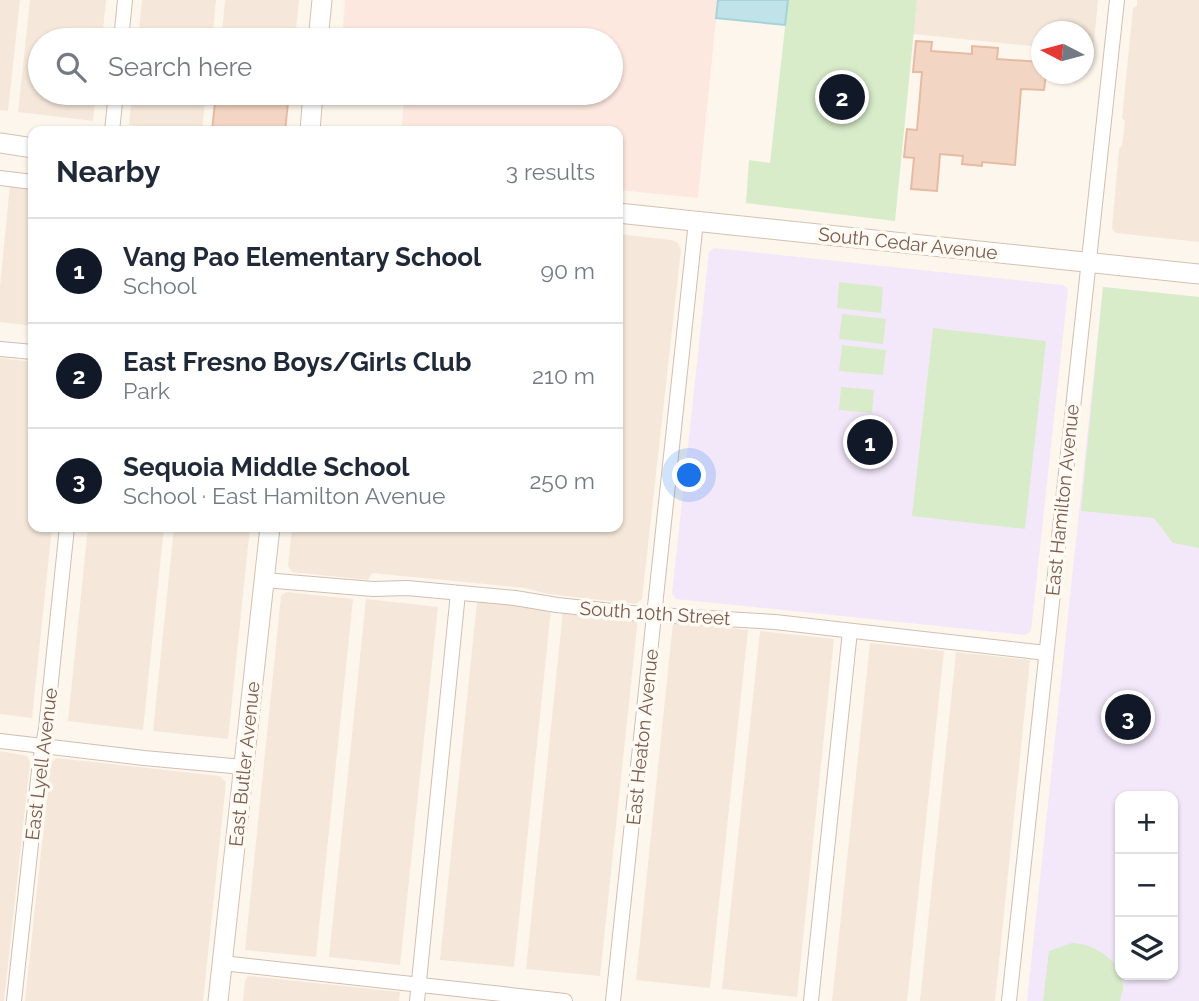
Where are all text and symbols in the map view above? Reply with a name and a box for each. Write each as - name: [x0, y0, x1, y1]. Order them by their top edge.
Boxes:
- north arrow: [1031, 21, 1094, 84]
- search box: [28, 28, 623, 105]
- icon: search: [52, 48, 90, 86]
- text: Search here: [108, 52, 252, 82]
- pin: 2: [819, 71, 865, 123]
- text: Nearby: [56, 154, 160, 189]
- text: 3 results: [506, 158, 595, 185]
- street label: South Cedar Avenue: [817, 223, 999, 263]
- text: Vang Pao Elementary School: [123, 242, 481, 272]
- text: 1: [73, 257, 85, 284]
- text: 90 m: [540, 257, 595, 284]
- text: School: [123, 272, 197, 299]
- text: East Fresno Boys/Girls Club: [123, 347, 471, 377]
- text: 2: [73, 362, 85, 389]
- text: 210 m: [532, 362, 595, 389]
- text: Park: [123, 377, 170, 404]
- street label: East Hamilton Avenue: [1041, 403, 1083, 597]
- pin: 1: [847, 416, 893, 468]
- text: Sequoia Middle School: [123, 452, 409, 482]
- your location: [672, 458, 706, 492]
- text: 3: [73, 467, 85, 494]
- text: 250 m: [529, 467, 595, 494]
- text: School · East Hamilton Avenue: [123, 482, 445, 509]
- street label: South 10th Street: [579, 597, 732, 629]
- street label: East Heaton Avenue: [622, 648, 662, 826]
- street label: East Butler Avenue: [224, 680, 264, 848]
- street label: East Lyell Avenue: [21, 686, 61, 842]
- pin: 3: [1105, 691, 1151, 743]
- map controls: [1115, 791, 1178, 980]
- button: +: [1115, 791, 1178, 854]
- button: −: [1115, 854, 1178, 917]
- button: layers: [1115, 917, 1178, 980]

